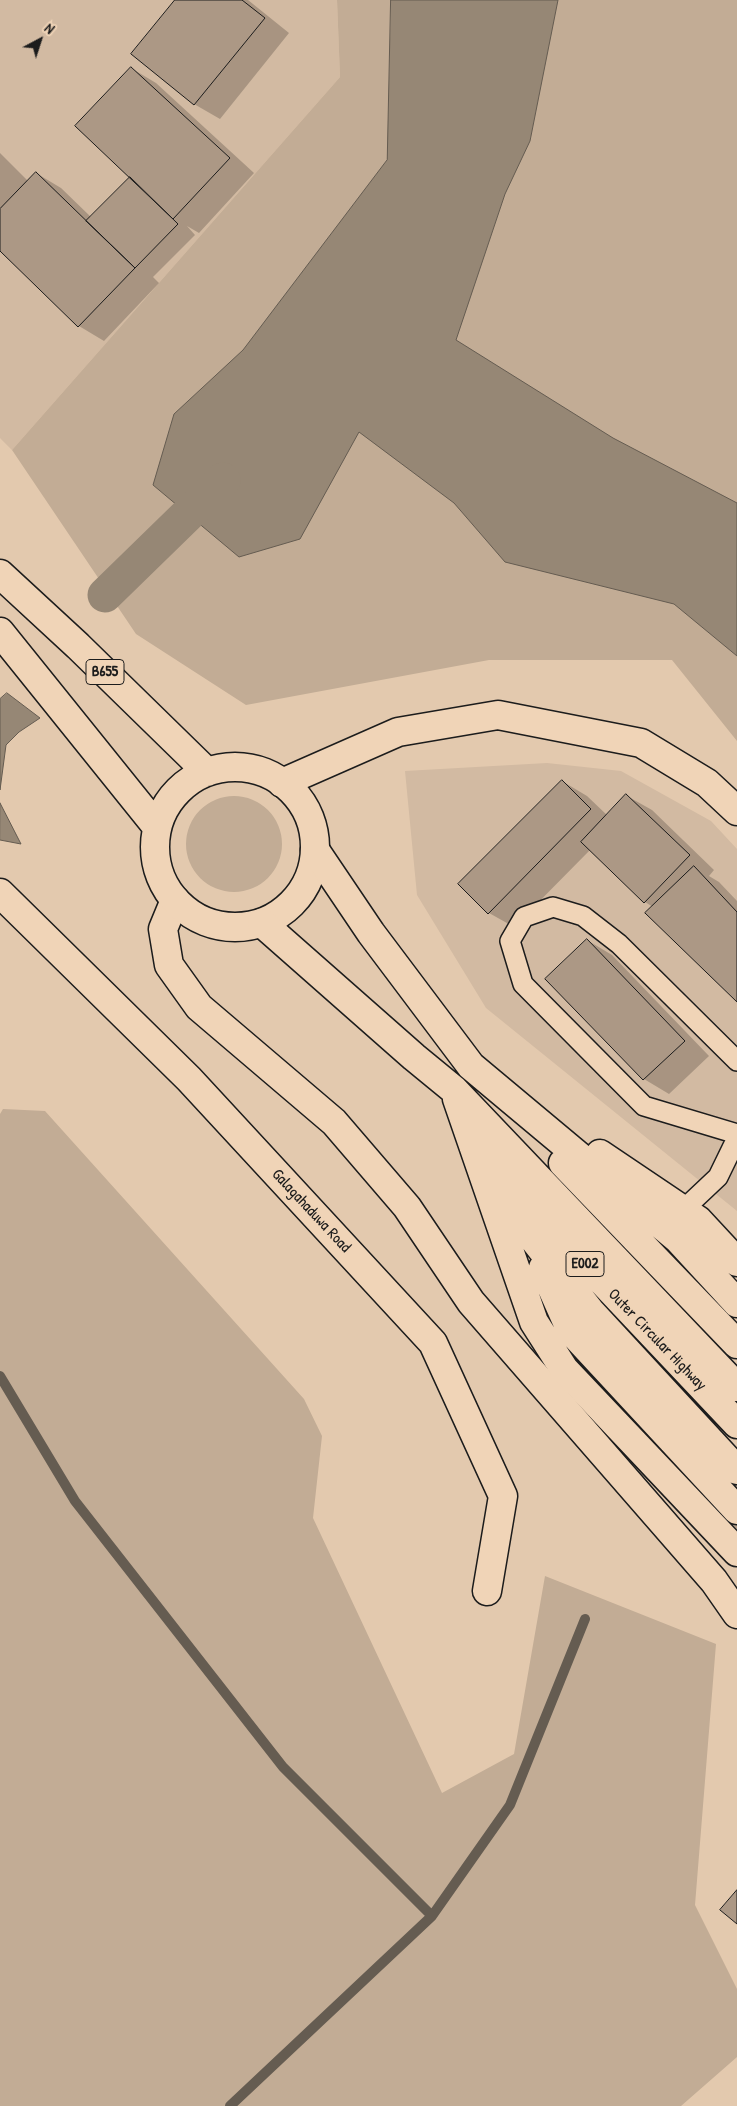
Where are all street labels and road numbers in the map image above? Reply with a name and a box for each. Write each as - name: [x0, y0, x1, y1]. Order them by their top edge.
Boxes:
- road number: B655: [86, 660, 124, 684]
- street label: Galagahaduwa Road: [267, 1165, 355, 1257]
- road number: E002: [566, 1252, 604, 1276]
- street label: Outer Circular Highway: [604, 1285, 710, 1395]

